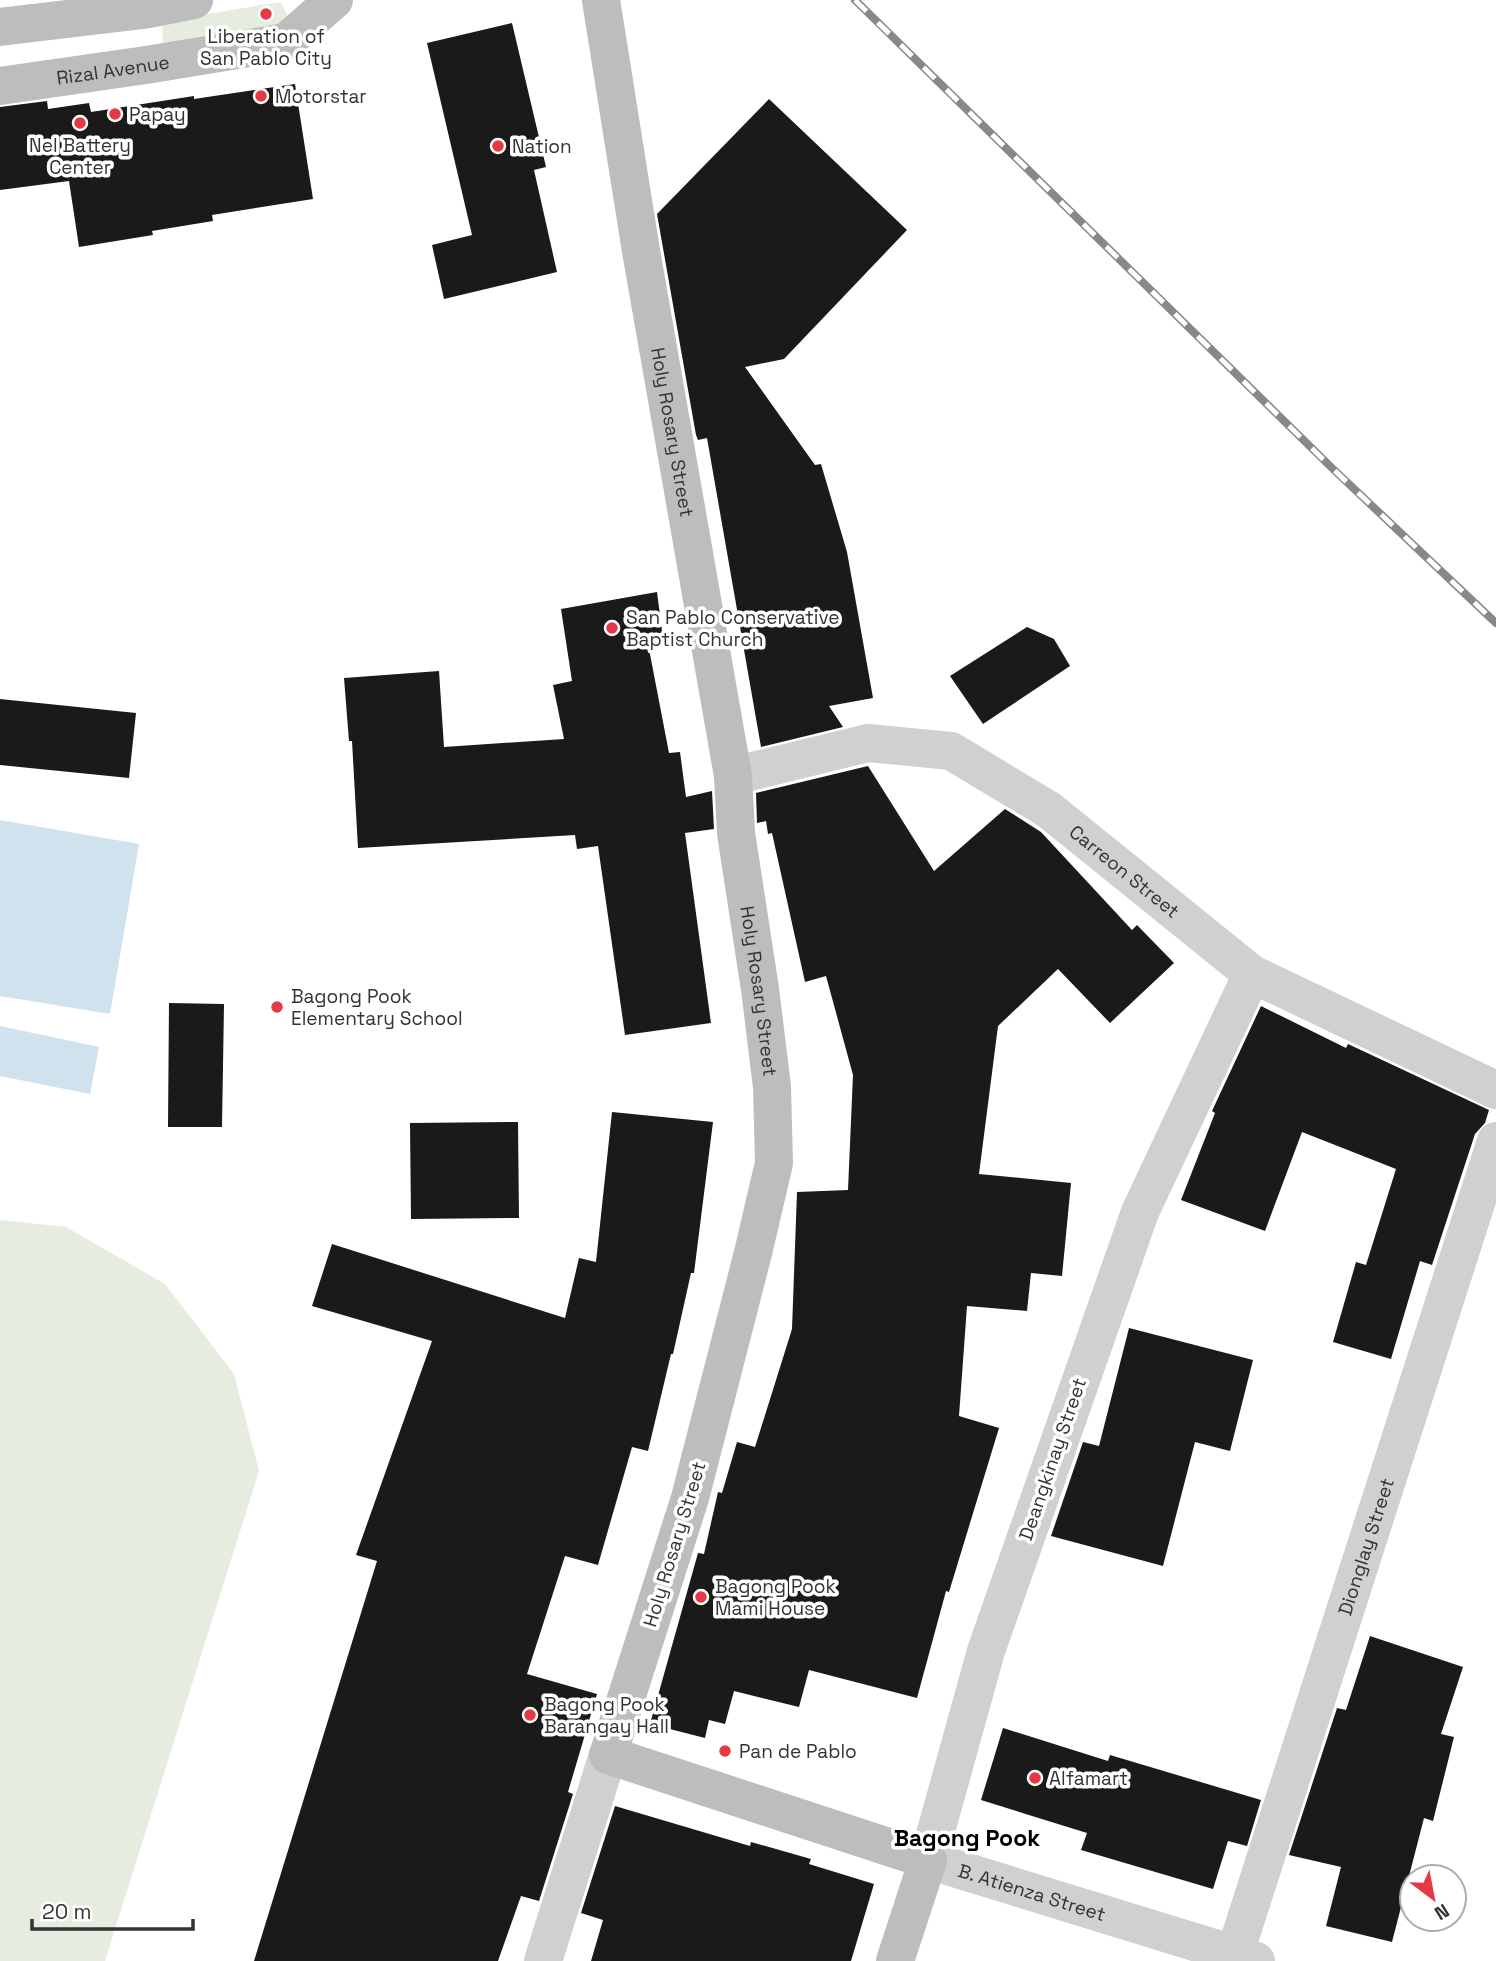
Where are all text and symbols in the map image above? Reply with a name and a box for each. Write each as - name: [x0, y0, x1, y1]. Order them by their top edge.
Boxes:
- marker: Liberation of San Pablo City: [258, 6, 274, 22]
- place label: Liberation of San Pablo City: [200, 24, 332, 71]
- street label: Rizal Avenue: [55, 49, 171, 91]
- place label: Motorstar: [275, 84, 367, 109]
- marker: Motorstar: [253, 88, 269, 104]
- place label: Papay: [129, 102, 186, 127]
- marker: Papay: [107, 106, 123, 122]
- marker: Nel Battery Center: [72, 115, 88, 131]
- place label: Nel Battery Center: [29, 133, 131, 180]
- place label: Nation: [512, 134, 572, 159]
- marker: Nation: [490, 138, 506, 154]
- street label: Holy Rosary Street: [645, 345, 699, 519]
- place label: San Pablo Conservative Baptist Church: [626, 605, 840, 652]
- marker: San Pablo Conservative Baptist Church: [604, 620, 620, 636]
- street label: Carreon Street: [1064, 819, 1185, 924]
- street label: Holy Rosary Street: [734, 904, 783, 1078]
- place label: Bagong Pook Elementary School: [291, 984, 463, 1031]
- marker: Bagong Pook Elementary School: [269, 999, 285, 1015]
- street label: Deangkinay Street: [1013, 1375, 1092, 1544]
- street label: Holy Rosary Street: [637, 1458, 712, 1630]
- street label: Dionglay Street: [1332, 1475, 1400, 1618]
- place label: Bagong Pook Mami House: [715, 1574, 836, 1621]
- marker: Bagong Pook Mami House: [693, 1589, 709, 1605]
- place label: Bagong Pook Barangay Hall: [544, 1692, 669, 1739]
- marker: Bagong Pook Barangay Hall: [522, 1707, 538, 1723]
- place label: Pan de Pablo: [739, 1739, 857, 1764]
- marker: Pan de Pablo: [717, 1743, 733, 1759]
- place label: Alfamart: [1049, 1766, 1128, 1791]
- marker: Alfamart: [1027, 1770, 1043, 1786]
- district label: Bagong Pook: [894, 1823, 1040, 1853]
- street label: B. Atienza Street: [955, 1858, 1109, 1927]
- north arrow: [1398, 1863, 1468, 1933]
- scale bar: [32, 1888, 192, 1932]
- text: 20 m: [42, 1898, 92, 1925]
- text: N: [1430, 1898, 1454, 1926]

